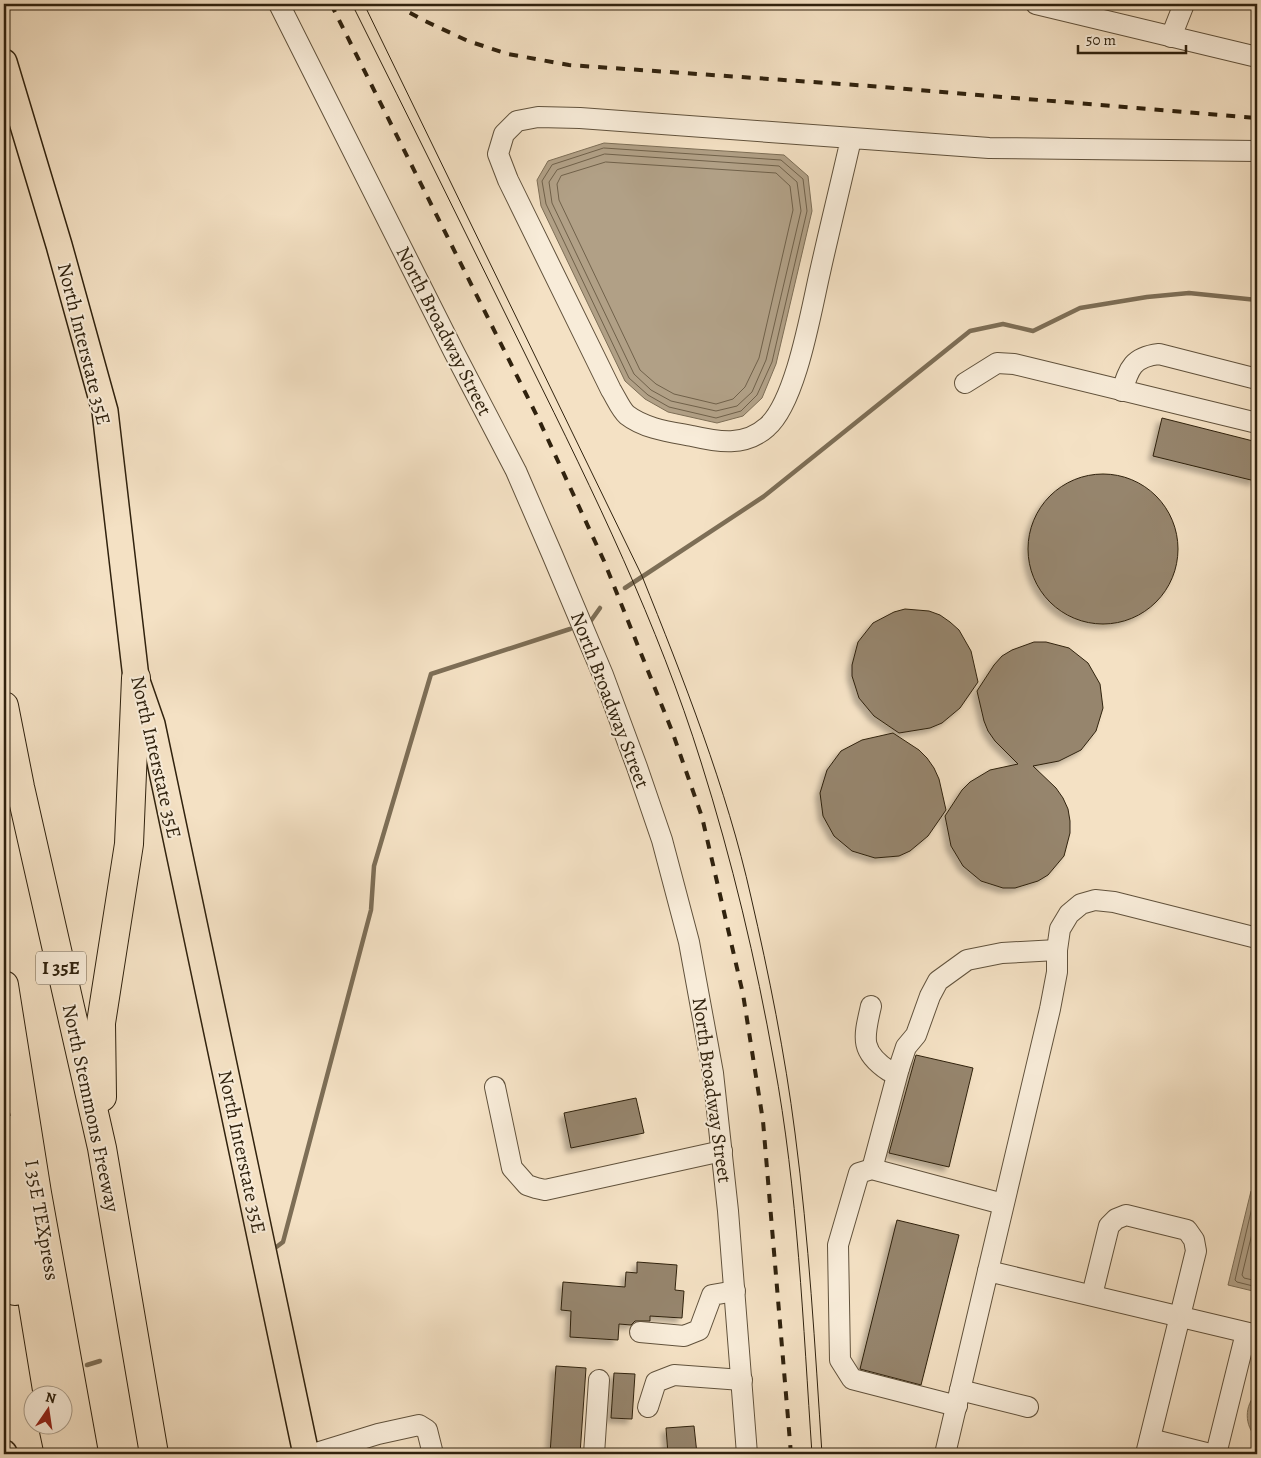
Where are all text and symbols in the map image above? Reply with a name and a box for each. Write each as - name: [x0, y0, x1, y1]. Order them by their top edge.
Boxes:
- scale bar: [1078, 22, 1186, 54]
- text: 50 m: [1086, 30, 1116, 50]
- street label: North Broadway Street: [390, 242, 499, 421]
- street label: North Interstate 35E: [51, 260, 117, 428]
- street label: North Broadway Street: [564, 608, 656, 792]
- street label: North Interstate 35E: [124, 673, 188, 841]
- road number: I 35E: [36, 951, 86, 984]
- street label: North Broadway Street: [686, 996, 738, 1185]
- street label: North Stemmons Freeway: [56, 1001, 126, 1216]
- street label: North Interstate 35E: [212, 1068, 272, 1236]
- street label: I 35E TEXpress: [18, 1157, 66, 1283]
- north arrow: [22, 1386, 72, 1436]
- text: N: [44, 1387, 58, 1408]

